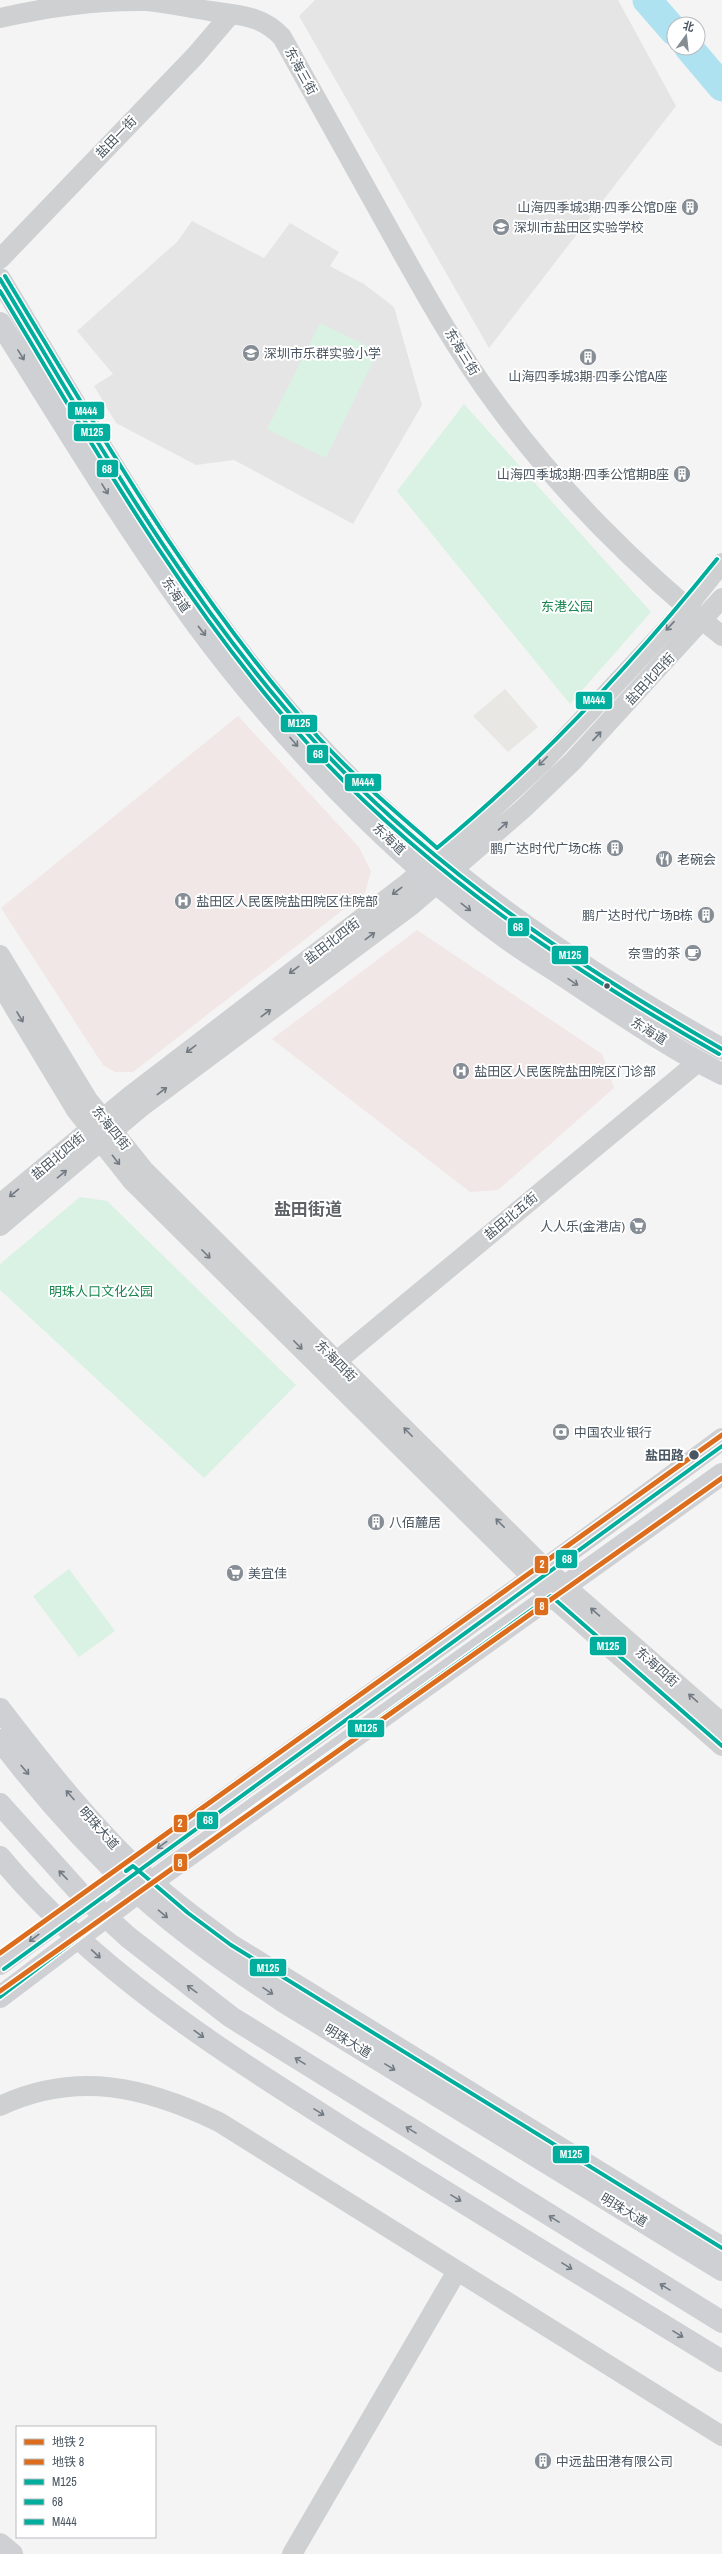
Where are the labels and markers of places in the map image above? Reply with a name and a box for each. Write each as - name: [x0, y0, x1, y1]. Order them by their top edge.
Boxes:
- building icon: 山海四季城3期·四季公馆D座: [680, 197, 700, 217]
- place label: 山海四季城3期·四季公馆D座: [517, 199, 677, 216]
- school or university icon: 深圳市盐田区实验学校: [491, 217, 511, 237]
- place label: 深圳市盐田区实验学校: [514, 219, 644, 236]
- school or university icon: 深圳市乐群实验小学: [241, 343, 261, 363]
- place label: 深圳市乐群实验小学: [264, 345, 381, 362]
- building icon: 山海四季城3期·四季公馆A座: [578, 347, 598, 367]
- place label: 山海四季城3期·四季公馆A座: [508, 368, 668, 385]
- building icon: 山海四季城3期·四季公馆期B座: [672, 464, 692, 484]
- place label: 山海四季城3期·四季公馆期B座: [497, 466, 669, 483]
- building icon: 鹏广达时代广场C栋: [605, 838, 625, 858]
- place label: 鹏广达时代广场C栋: [490, 840, 602, 857]
- restaurant icon: 老碗会: [654, 849, 674, 869]
- place label: 老碗会: [677, 851, 716, 868]
- hospital icon: 盐田区人民医院盐田院区住院部: [173, 891, 193, 911]
- place label: 盐田区人民医院盐田院区住院部: [196, 893, 378, 910]
- building icon: 鹏广达时代广场B栋: [696, 905, 716, 925]
- place label: 鹏广达时代广场B栋: [582, 907, 693, 924]
- cafe icon: 奈雪的茶: [683, 943, 703, 963]
- place label: 奈雪的茶: [628, 945, 681, 962]
- unlabelled marker: [602, 981, 612, 991]
- hospital icon: 盐田区人民医院盐田院区门诊部: [451, 1061, 471, 1081]
- place label: 盐田区人民医院盐田院区门诊部: [474, 1063, 656, 1080]
- supermarket icon: 人人乐(金港店): [628, 1216, 648, 1236]
- place label: 人人乐(金港店): [540, 1218, 625, 1235]
- bank icon: 中国农业银行: [551, 1422, 571, 1442]
- place label: 中国农业银行: [574, 1424, 652, 1441]
- place label: 盐田路: [645, 1447, 684, 1464]
- marker: 盐田路: [687, 1448, 701, 1462]
- building icon: 八佰麓居: [366, 1512, 386, 1532]
- place label: 八佰麓居: [389, 1514, 441, 1531]
- supermarket icon: 美宜佳: [225, 1563, 245, 1583]
- place label: 美宜佳: [248, 1565, 287, 1582]
- building icon: 中远盐田港有限公司: [533, 2451, 553, 2471]
- place label: 中远盐田港有限公司: [556, 2453, 673, 2470]

